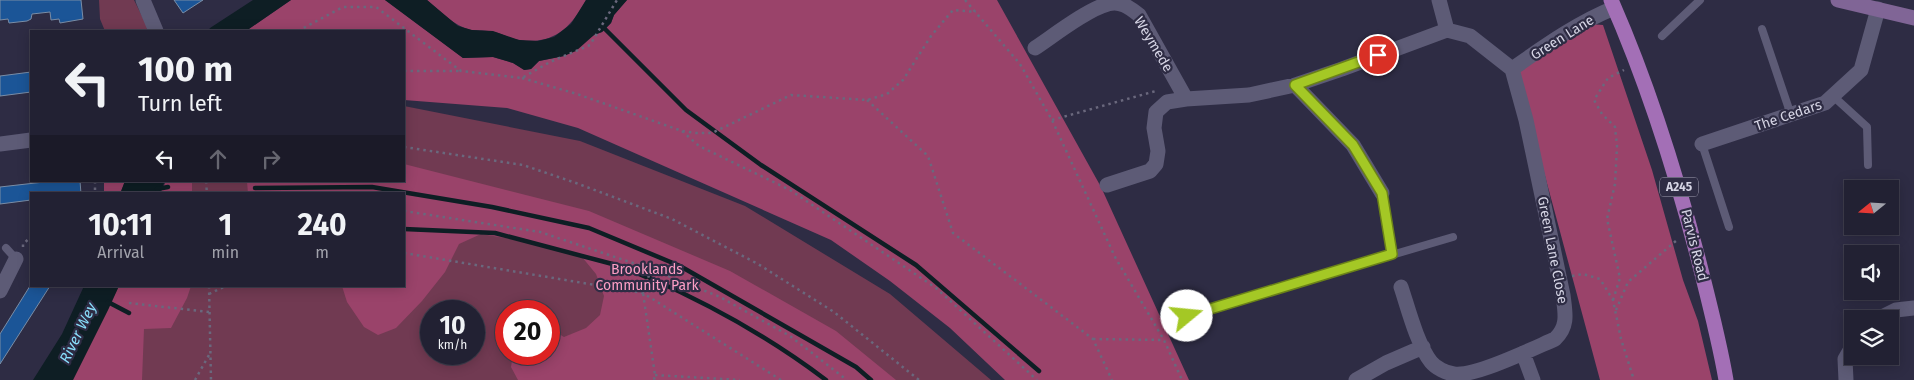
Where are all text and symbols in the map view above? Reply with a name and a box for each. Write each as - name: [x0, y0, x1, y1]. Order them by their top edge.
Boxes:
- street label: Green Lane: [1528, 11, 1597, 64]
- street label: Weymede: [1130, 14, 1177, 75]
- pin: [1357, 34, 1399, 76]
- icon: arrive: [1364, 41, 1392, 69]
- text: 100 m: [138, 48, 233, 90]
- icon: left: [55, 50, 120, 115]
- text: Turn left: [138, 90, 222, 117]
- street label: The Cedars: [1752, 96, 1824, 135]
- icon: left: [151, 145, 179, 173]
- icon: ahead: [204, 145, 232, 173]
- icon: right: [257, 145, 285, 173]
- road number: A245: [1660, 178, 1698, 196]
- north arrow: [1844, 180, 1899, 235]
- map controls: [1844, 180, 1899, 365]
- street label: Green Lane Close: [1534, 195, 1571, 305]
- text: 10:11: [88, 207, 153, 243]
- text: 1: [218, 207, 232, 243]
- text: 240: [298, 207, 347, 243]
- street label: Parvis Road: [1677, 207, 1712, 283]
- text: Arrival: [97, 243, 144, 262]
- text: min: [212, 243, 239, 262]
- text: m: [315, 243, 329, 262]
- button: sound: [1844, 245, 1899, 300]
- park label: Brooklands Community Park: [595, 261, 699, 294]
- position arrow: [1160, 289, 1212, 341]
- water label: River Wey: [56, 299, 101, 366]
- speed limit sign: 20: [495, 300, 560, 365]
- button: layers: [1844, 310, 1899, 365]
- text: 10: [439, 311, 466, 341]
- text: km/h: [438, 338, 467, 352]

